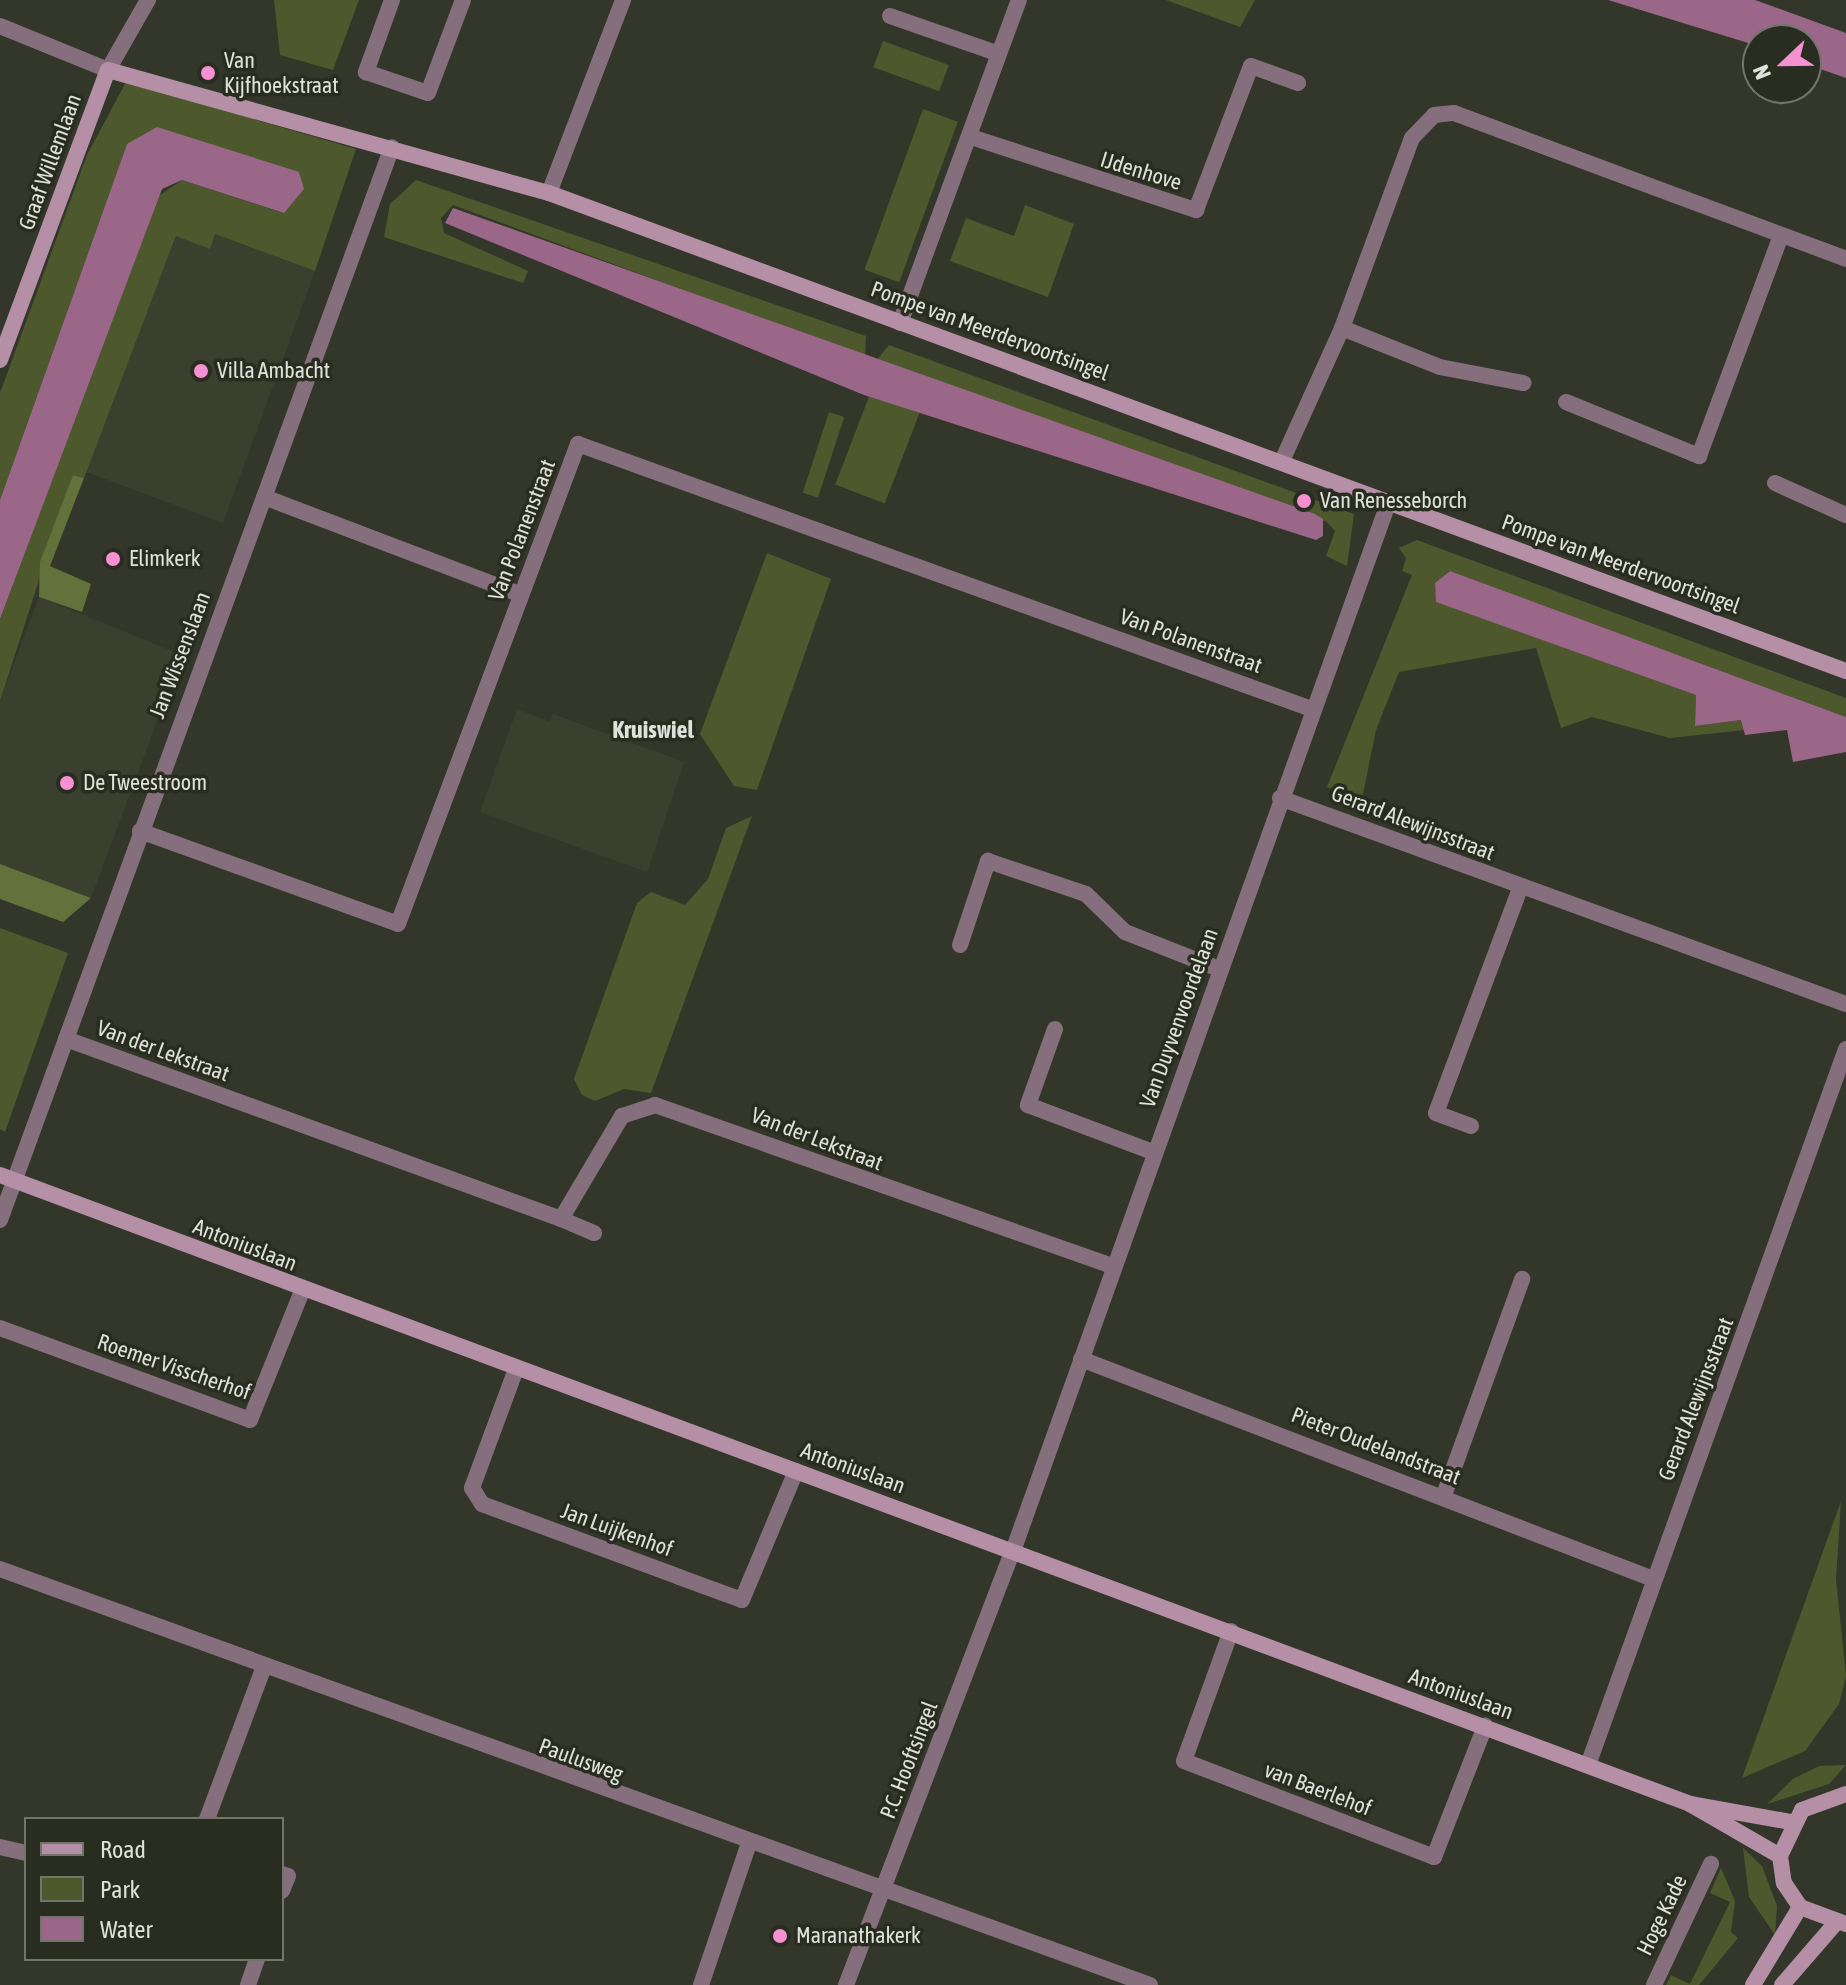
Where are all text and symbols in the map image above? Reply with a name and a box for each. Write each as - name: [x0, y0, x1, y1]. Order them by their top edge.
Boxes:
- north arrow: [1742, 24, 1822, 104]
- place label: Van Kijfhoekstraat: [224, 47, 339, 98]
- text: N: [1747, 61, 1776, 83]
- marker: Van Kijfhoekstraat: [199, 64, 217, 82]
- street label: Graaf Willemlaan: [13, 91, 87, 233]
- street label: IJdenhove: [1097, 146, 1185, 196]
- street label: Pompe van Meerdervoortsingel: [867, 276, 1113, 386]
- place label: Villa Ambacht: [217, 358, 330, 384]
- marker: Villa Ambacht: [192, 362, 210, 380]
- street label: Van Polanenstraat: [483, 456, 561, 604]
- place label: Van Renesseborch: [1320, 488, 1467, 514]
- marker: Van Renesseborch: [1295, 492, 1313, 510]
- street label: Pompe van Meerdervoortsingel: [1498, 509, 1744, 619]
- place label: Elimkerk: [129, 546, 200, 572]
- marker: Elimkerk: [104, 550, 122, 568]
- street label: Jan Wissenslaan: [144, 588, 216, 722]
- street label: Van Polanenstraat: [1116, 603, 1266, 679]
- district label: Kruiswiel: [612, 716, 694, 744]
- place label: De Tweestroom: [83, 770, 207, 796]
- marker: De Tweestroom: [58, 774, 76, 792]
- street label: Gerard Alewijnsstraat: [1328, 780, 1498, 866]
- street label: Van Duyvenvoordelaan: [1134, 925, 1224, 1111]
- street label: Van der Lekstraat: [93, 1015, 233, 1087]
- street label: Van der Lekstraat: [747, 1102, 887, 1176]
- street label: Antoniuslaan: [189, 1213, 301, 1277]
- street label: Gerard Alewijnsstraat: [1653, 1314, 1739, 1484]
- street label: Roemer Visscherhof: [94, 1328, 254, 1406]
- street label: Pieter Oudelandstraat: [1288, 1402, 1464, 1490]
- street label: Antoniuslaan: [797, 1437, 909, 1499]
- street label: Jan Luijkenhof: [557, 1498, 677, 1562]
- street label: Antoniuslaan: [1405, 1663, 1517, 1725]
- street label: P.C. Hooftsingel: [875, 1698, 943, 1822]
- street label: Paulusweg: [535, 1733, 627, 1787]
- street label: van Baerlehof: [1261, 1757, 1375, 1821]
- legend: [24, 1817, 284, 1961]
- text: Road: [100, 1836, 146, 1863]
- street label: Hoge Kade: [1631, 1871, 1693, 1959]
- text: Park: [100, 1876, 140, 1903]
- text: Water: [100, 1916, 153, 1943]
- place label: Maranathakerk: [796, 1923, 921, 1949]
- marker: Maranathakerk: [771, 1927, 789, 1945]

